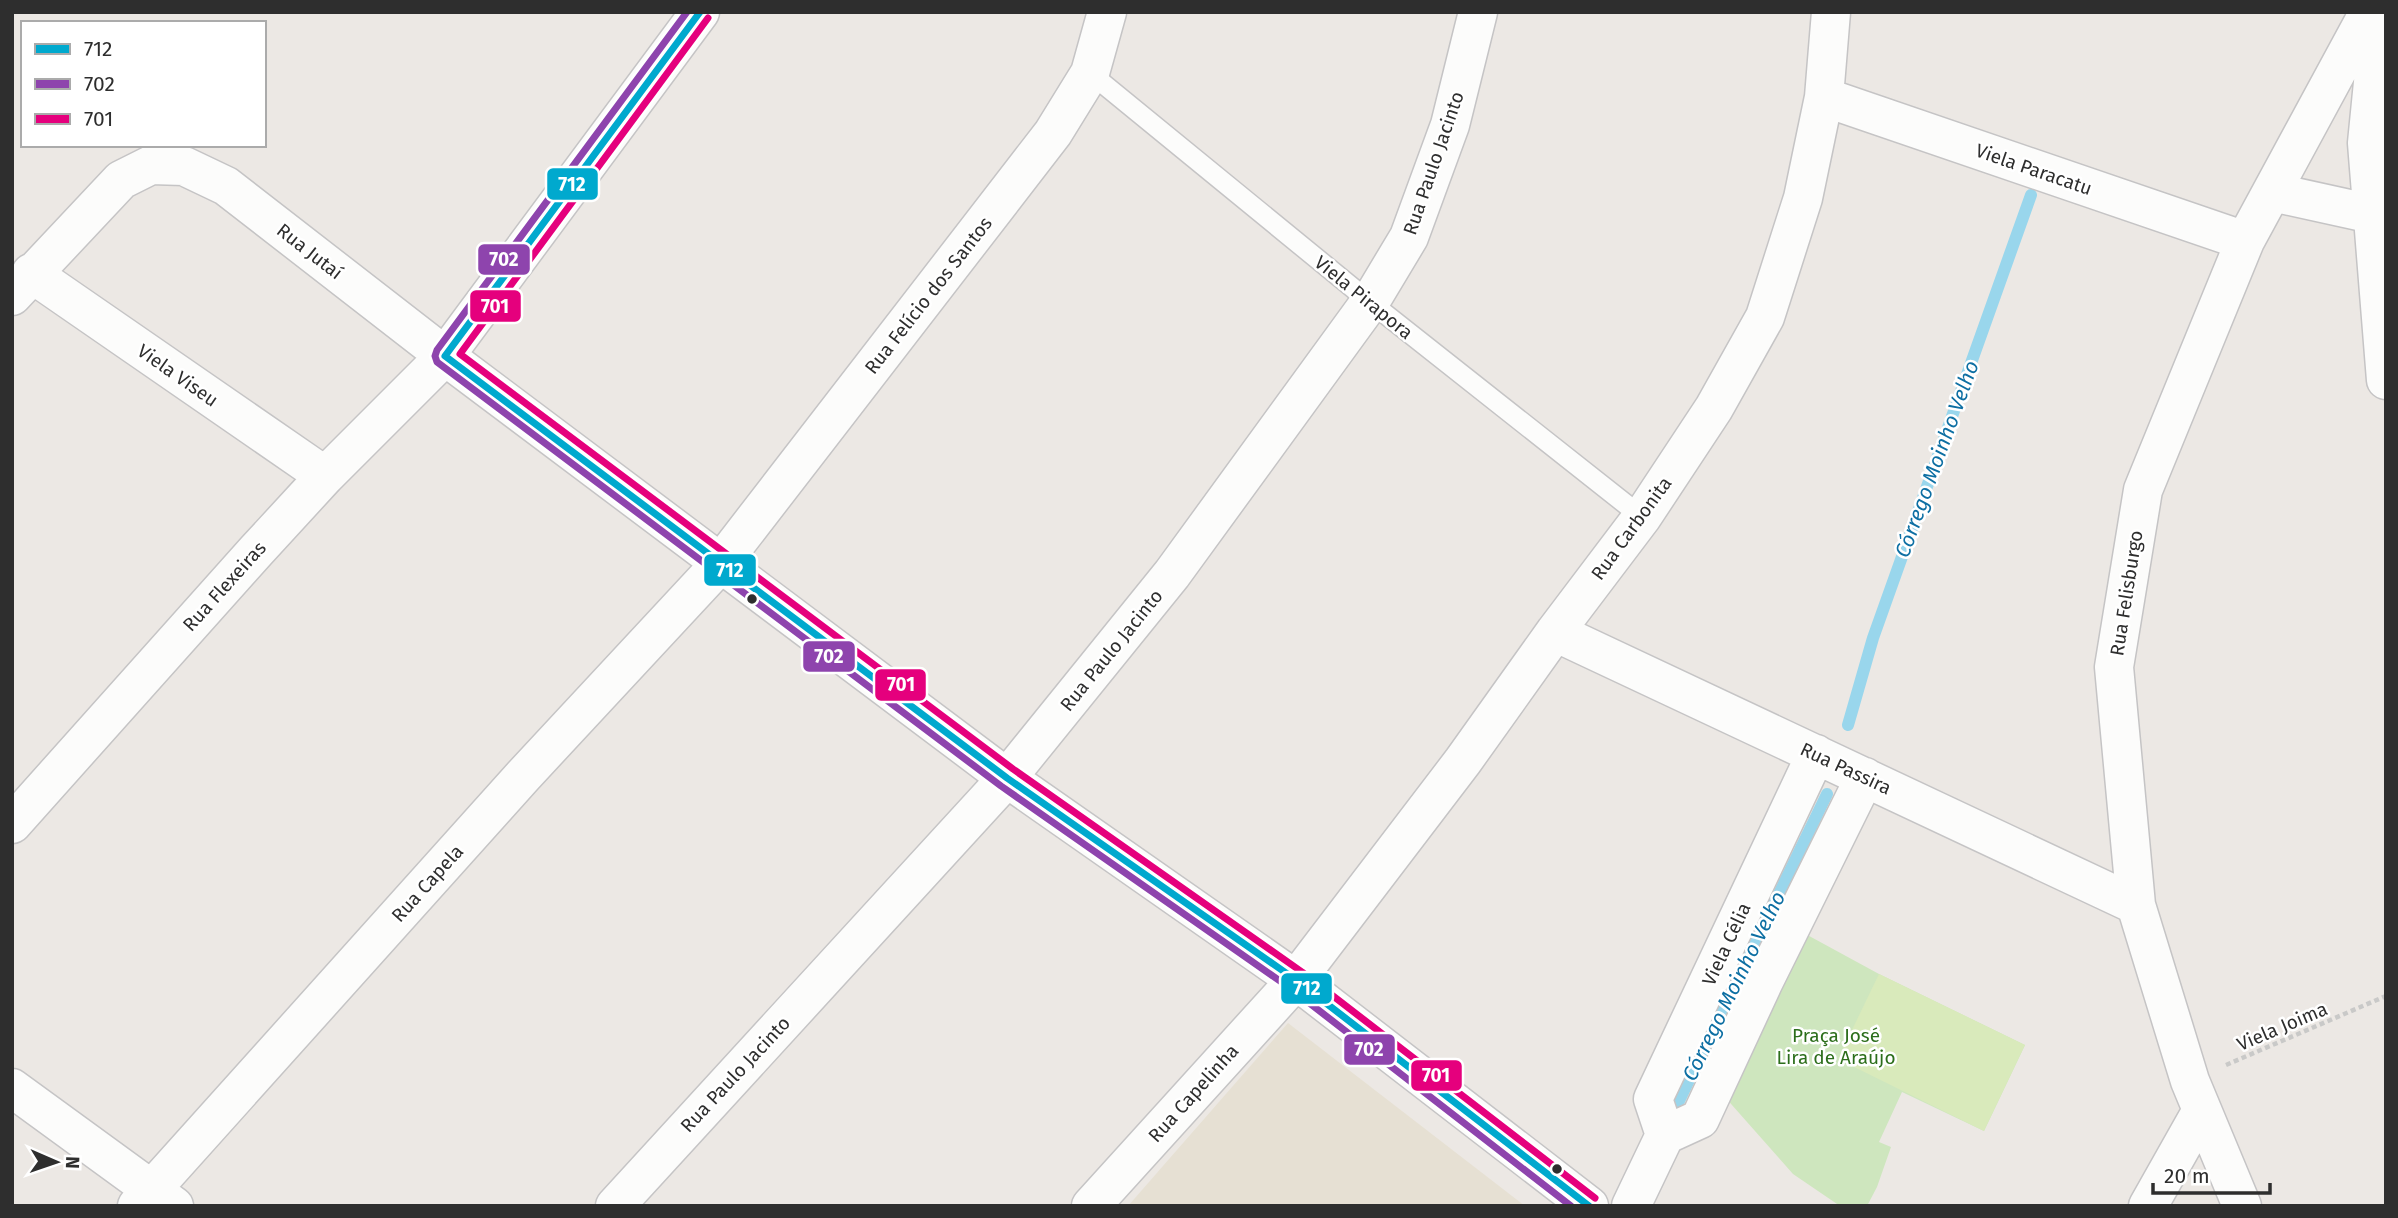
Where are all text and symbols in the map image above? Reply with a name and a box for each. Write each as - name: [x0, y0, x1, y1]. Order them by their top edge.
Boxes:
- legend: [21, 21, 266, 147]
- text: 712: [84, 36, 112, 62]
- text: 702: [84, 71, 115, 97]
- street label: Rua Paulo Jacinto: [1398, 88, 1469, 238]
- text: 701: [84, 106, 113, 132]
- street label: Viela Paracatu: [1973, 139, 2095, 200]
- line badge: 712: [546, 167, 599, 201]
- text: 712: [558, 173, 586, 196]
- street label: Rua Felício dos Santos: [860, 212, 997, 379]
- street label: Rua Jutaí: [272, 219, 347, 284]
- line badge: 702: [477, 243, 531, 276]
- text: 702: [489, 248, 519, 271]
- street label: Viela Pirapora: [1310, 251, 1418, 344]
- line badge: 701: [469, 289, 522, 323]
- text: 701: [481, 295, 509, 318]
- street label: Viela Viseu: [133, 339, 223, 412]
- water label: Córrego Moinho Velho: [1889, 357, 1985, 561]
- street label: Rua Carbonita: [1586, 472, 1677, 584]
- street label: Rua Felisburgo: [2105, 529, 2148, 658]
- street label: Rua Flexeiras: [178, 536, 271, 636]
- line badge: 712: [703, 553, 757, 587]
- text: 712: [716, 559, 744, 582]
- street label: Rua Paulo Jacinto: [1055, 585, 1168, 716]
- unlabelled marker: [745, 592, 759, 606]
- line badge: 702: [802, 640, 856, 673]
- text: 702: [814, 645, 844, 668]
- line badge: 701: [874, 668, 927, 702]
- text: 701: [887, 673, 915, 696]
- street label: Rua Passira: [1797, 737, 1895, 800]
- street label: Rua Capela: [387, 840, 468, 927]
- water label: Córrego Moinho Velho: [1677, 887, 1791, 1085]
- street label: Viela Célia: [1697, 899, 1756, 989]
- line badge: 712: [1280, 972, 1333, 1005]
- text: 712: [1293, 977, 1321, 1000]
- street label: Viela Joima: [2234, 997, 2331, 1056]
- street label: Rua Paulo Jacinto: [676, 1012, 795, 1137]
- park label: Praça José Lira de Araújo: [1777, 1024, 1895, 1069]
- line badge: 702: [1343, 1033, 1396, 1066]
- text: 702: [1354, 1038, 1384, 1061]
- street label: Rua Capelinha: [1143, 1040, 1243, 1147]
- line badge: 701: [1410, 1059, 1463, 1092]
- text: 701: [1422, 1064, 1450, 1087]
- north arrow: [21, 1127, 91, 1197]
- scale bar: [2153, 1152, 2270, 1196]
- text: N: [61, 1156, 84, 1169]
- unlabelled marker: [1550, 1162, 1564, 1176]
- text: 20 m: [2164, 1163, 2210, 1189]

